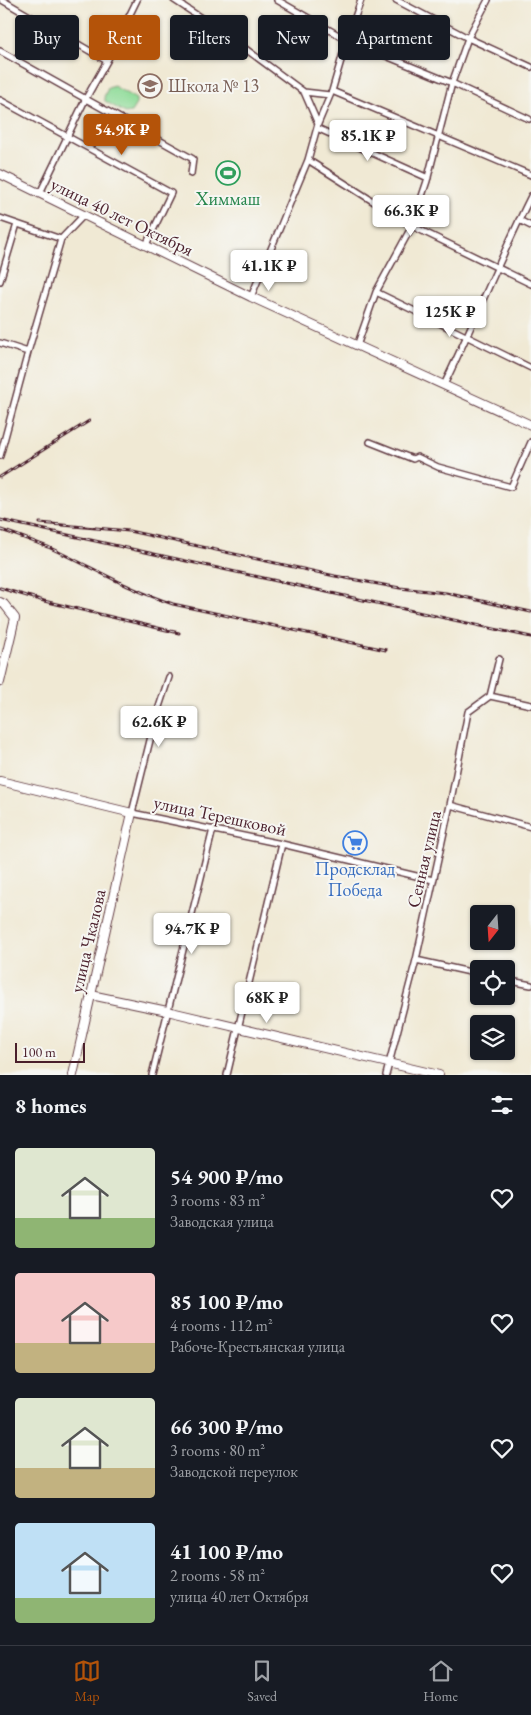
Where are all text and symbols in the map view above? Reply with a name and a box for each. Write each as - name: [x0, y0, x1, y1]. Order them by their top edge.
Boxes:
- chip: Buy: [15, 15, 79, 60]
- chip: Rent: [89, 15, 160, 60]
- chip: Filters: [170, 15, 248, 60]
- chip: New: [258, 15, 328, 60]
- chip: Apartment: [338, 15, 450, 60]
- school or university icon: Школа № 13: [137, 73, 163, 99]
- place label: Школа № 13: [168, 74, 259, 97]
- pin: 54.9K ₽: [76, 114, 168, 156]
- text: 54.9K ₽: [94, 119, 150, 140]
- pin: 85.1K ₽: [322, 120, 414, 162]
- text: 85.1K ₽: [340, 125, 396, 146]
- sports icon: Химмаш: [215, 160, 241, 186]
- street label: улица 40 лет Октября: [47, 172, 197, 261]
- place label: Химмаш: [195, 187, 261, 210]
- pin: 66.3K ₽: [365, 194, 457, 237]
- text: 66.3K ₽: [383, 200, 439, 221]
- pin: 41.1K ₽: [223, 250, 315, 292]
- text: 41.1K ₽: [241, 255, 297, 276]
- pin: 125K ₽: [409, 296, 491, 338]
- text: 125K ₽: [424, 301, 476, 322]
- pin: 62.6K ₽: [113, 706, 205, 748]
- text: 62.6K ₽: [131, 711, 187, 732]
- street label: улица Терешковой: [152, 790, 289, 841]
- street label: Сенная улица: [401, 807, 446, 910]
- supermarket icon: Продсклад Победа: [342, 830, 368, 856]
- place label: Продсклад Победа: [315, 857, 395, 901]
- street label: улица Чкалова: [64, 886, 111, 995]
- north arrow: [470, 905, 515, 950]
- map controls: [470, 905, 515, 1060]
- pin: 94.7K ₽: [146, 912, 238, 955]
- text: 94.7K ₽: [164, 918, 220, 939]
- button: locate: [470, 960, 515, 1005]
- pin: 68K ₽: [232, 982, 302, 1024]
- text: 68K ₽: [246, 987, 288, 1008]
- button: layers: [470, 1015, 515, 1060]
- scale bar: [15, 1040, 85, 1063]
- text: 100 m: [22, 1043, 56, 1061]
- icon: filters: [488, 1091, 516, 1119]
- text: 8 homes: [15, 1092, 87, 1119]
- text: 54 900 ₽/mo: [170, 1163, 283, 1190]
- icon: home: [55, 1168, 115, 1228]
- icon: heart: [488, 1184, 516, 1212]
- text: 3 rooms · 83 m²: [170, 1190, 265, 1211]
- text: Заводская улица: [170, 1211, 274, 1232]
- text: 85 100 ₽/mo: [170, 1288, 283, 1315]
- icon: home: [55, 1293, 115, 1353]
- icon: heart: [488, 1309, 516, 1337]
- text: 4 rooms · 112 m²: [170, 1315, 273, 1336]
- text: Рабоче-Крестьянская улица: [170, 1336, 345, 1357]
- text: 66 300 ₽/mo: [170, 1413, 283, 1440]
- icon: home: [55, 1418, 115, 1478]
- icon: heart: [488, 1434, 516, 1462]
- text: 3 rooms · 80 m²: [170, 1440, 265, 1461]
- text: Заводской переулок: [170, 1461, 298, 1482]
- text: 41 100 ₽/mo: [170, 1538, 283, 1565]
- icon: home: [55, 1543, 115, 1603]
- icon: heart: [488, 1559, 516, 1587]
- text: 2 rooms · 58 m²: [170, 1565, 265, 1586]
- text: улица 40 лет Октября: [170, 1586, 309, 1607]
- tab: Map: [73, 1657, 101, 1705]
- tab: Saved: [247, 1657, 277, 1705]
- tab: Home: [423, 1657, 458, 1705]

